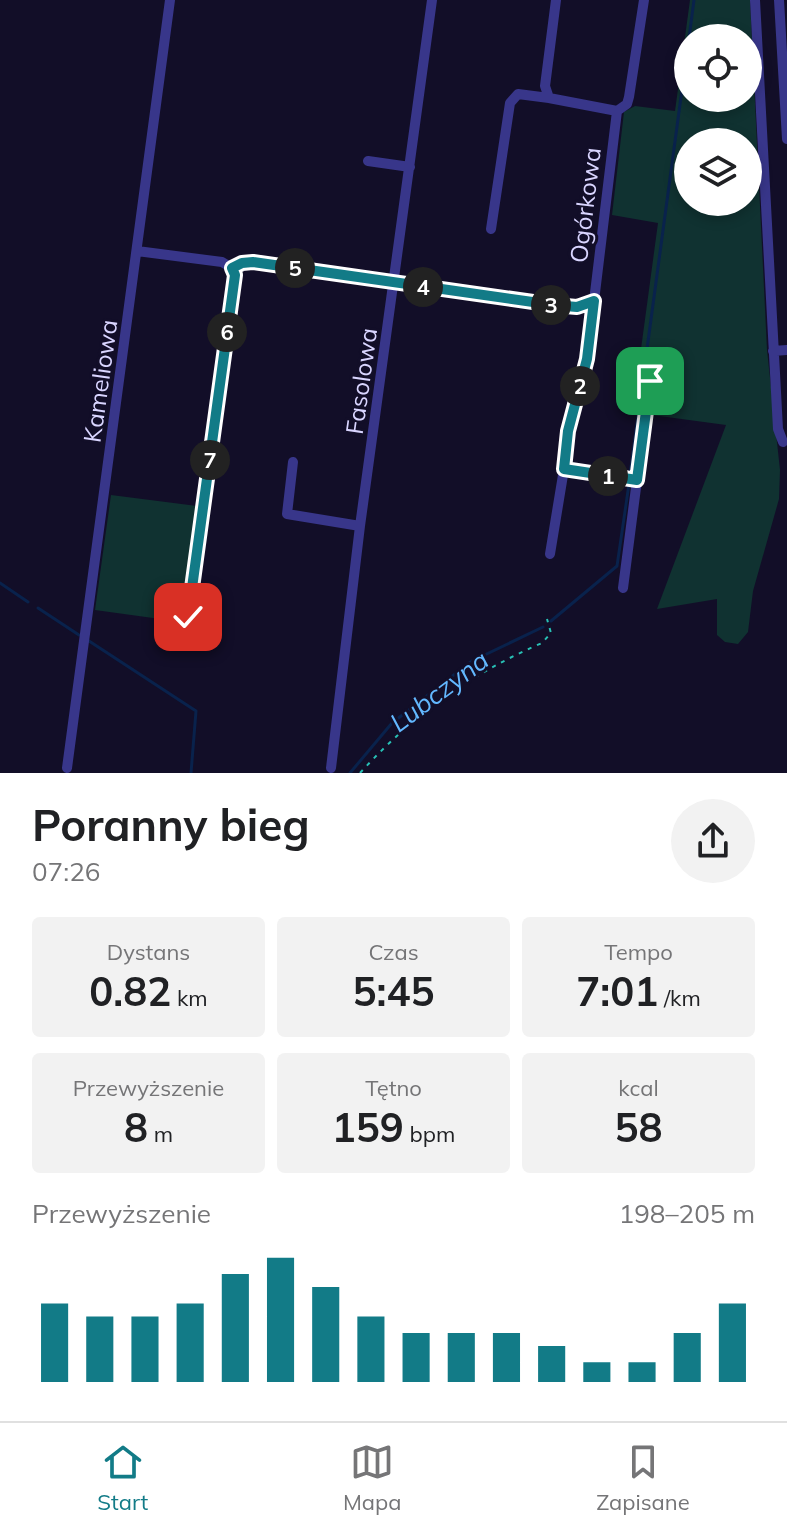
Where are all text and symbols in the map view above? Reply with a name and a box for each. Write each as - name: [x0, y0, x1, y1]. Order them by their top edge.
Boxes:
- map controls: [674, 24, 762, 216]
- button: locate: [674, 24, 762, 112]
- button: layers: [674, 128, 762, 216]
- street label: Ogórkowa: [563, 146, 607, 264]
- pin: 5: [275, 248, 315, 288]
- text: 5: [288, 254, 302, 282]
- pin: 4: [403, 267, 443, 307]
- text: 4: [416, 273, 430, 301]
- pin: 3: [531, 285, 571, 325]
- text: 3: [544, 291, 558, 319]
- pin: 6: [207, 312, 247, 352]
- street label: Kameliowa: [77, 318, 123, 444]
- text: 6: [220, 318, 234, 346]
- street label: Fasolowa: [339, 326, 383, 436]
- pin: [616, 347, 684, 415]
- icon: arrive: [628, 359, 672, 403]
- pin: 2: [560, 366, 600, 406]
- text: 2: [573, 372, 587, 400]
- pin: 7: [190, 440, 230, 480]
- text: 7: [203, 446, 217, 474]
- pin: 1: [588, 456, 628, 496]
- text: 1: [601, 462, 615, 490]
- pin: [154, 583, 222, 651]
- icon: check: [166, 595, 210, 639]
- water label: Lubczyna: [383, 643, 495, 739]
- text: Poranny bieg: [32, 797, 310, 852]
- button: share: [671, 799, 755, 883]
- text: 07:26: [32, 855, 100, 888]
- text: Dystans: [107, 938, 190, 966]
- text: Czas: [368, 938, 419, 966]
- text: Tempo: [604, 938, 673, 966]
- text: 0.82: [89, 966, 171, 1016]
- text: 5:45: [353, 966, 434, 1016]
- text: 7:01: [576, 966, 658, 1016]
- text: km: [171, 984, 208, 1012]
- text: /km: [658, 984, 701, 1012]
- text: Przewyższenie: [73, 1074, 224, 1102]
- text: Tętno: [365, 1074, 422, 1102]
- text: kcal: [618, 1074, 659, 1102]
- text: 8: [124, 1102, 148, 1152]
- text: 159: [332, 1102, 404, 1152]
- text: 58: [615, 1102, 663, 1152]
- text: m: [148, 1120, 173, 1148]
- text: bpm: [404, 1120, 455, 1148]
- text: Przewyższenie: [32, 1197, 211, 1230]
- text: 198–205 m: [619, 1197, 755, 1230]
- tab: Start: [97, 1440, 148, 1516]
- tab: Mapa: [343, 1440, 401, 1516]
- tab: Zapisane: [596, 1440, 690, 1516]

